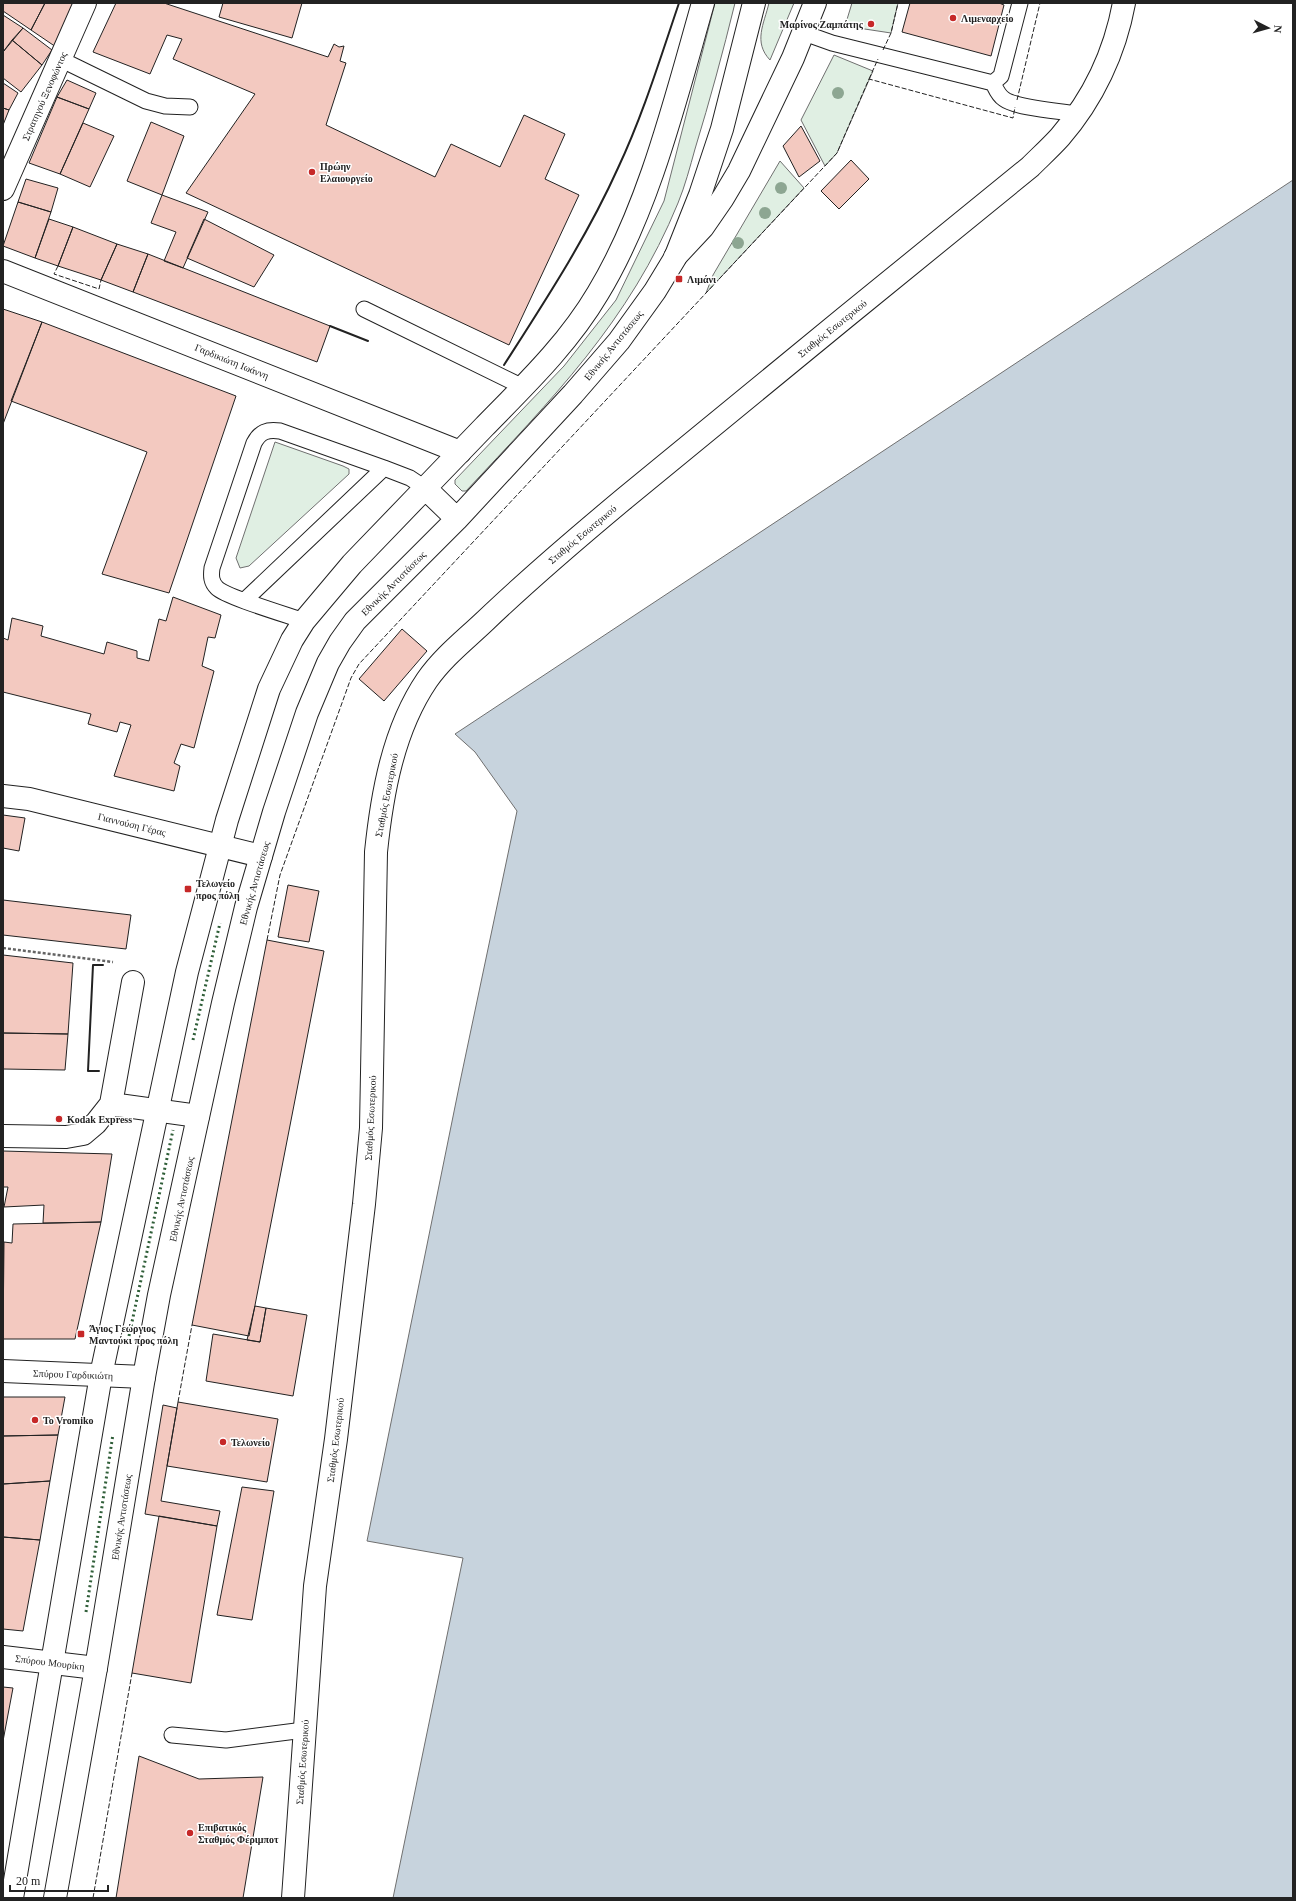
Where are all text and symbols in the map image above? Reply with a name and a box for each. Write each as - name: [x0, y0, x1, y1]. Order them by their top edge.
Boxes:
- north arrow: [1248, 8, 1288, 48]
- marker: Λιμεναρχείο: [948, 13, 958, 23]
- place label: Λιμεναρχείο: [961, 13, 1014, 24]
- place label: Μαρίνος Ζαμπάτης: [780, 19, 864, 31]
- marker: Μαρίνος Ζαμπάτης: [866, 19, 876, 29]
- text: N: [1272, 24, 1284, 34]
- street label: Στρατηγού Ξενοφώντος: [20, 50, 69, 142]
- place label: Πρώην Ελαιουργείο: [320, 161, 373, 184]
- marker: Πρώην Ελαιουργείο: [307, 167, 317, 177]
- marker: Λιμάνι: [674, 274, 684, 284]
- place label: Λιμάνι: [687, 274, 717, 285]
- street label: Σταθμός Εσωτερικού: [796, 297, 869, 359]
- street label: Εθνικής Αντιστάσεως: [582, 308, 645, 382]
- street label: Γαρδικιώτη Ιωάννη: [193, 342, 270, 381]
- street label: Σταθμός Εσωτερικού: [546, 503, 619, 566]
- street label: Εθνικής Αντιστάσεως: [359, 549, 428, 618]
- street label: Σταθμός Εσωτερικού: [373, 752, 400, 838]
- street label: Γιαννούση Γέρας: [97, 811, 167, 838]
- street label: Εθνικής Αντιστάσεως: [237, 840, 272, 926]
- place label: Τελωνείο προς πόλη: [196, 878, 240, 902]
- marker: Τελωνείο προς πόλη: [183, 884, 193, 894]
- street label: Σταθμός Εσωτερικού: [363, 1075, 378, 1161]
- marker: Kodak Express: [54, 1114, 64, 1124]
- place label: Kodak Express: [67, 1114, 132, 1125]
- street label: Εθνικής Αντιστάσεως: [167, 1155, 196, 1243]
- place label: Άγιος Γεώργιος Μαντούκι προς πόλη: [89, 1323, 178, 1347]
- marker: Άγιος Γεώργιος Μαντούκι προς πόλη: [76, 1329, 86, 1339]
- street label: Σπύρου Γαρδικιώτη: [33, 1368, 113, 1381]
- street label: Σταθμός Εσωτερικού: [325, 1397, 346, 1483]
- marker: To Vromiko: [30, 1415, 40, 1425]
- place label: To Vromiko: [43, 1415, 93, 1426]
- marker: Τελωνείο: [218, 1437, 228, 1447]
- place label: Τελωνείο: [231, 1437, 270, 1448]
- street label: Εθνικής Αντιστάσεως: [109, 1473, 134, 1561]
- street label: Σπύρου Μουρίκη: [14, 1653, 85, 1672]
- street label: Σταθμός Εσωτερικού: [294, 1719, 311, 1805]
- place label: Επιβατικός Σταθμός Φέριμποτ: [198, 1822, 279, 1846]
- marker: Επιβατικός Σταθμός Φέριμποτ: [185, 1828, 195, 1838]
- scale bar: [10, 1867, 108, 1893]
- text: 20 m: [16, 1874, 41, 1888]

